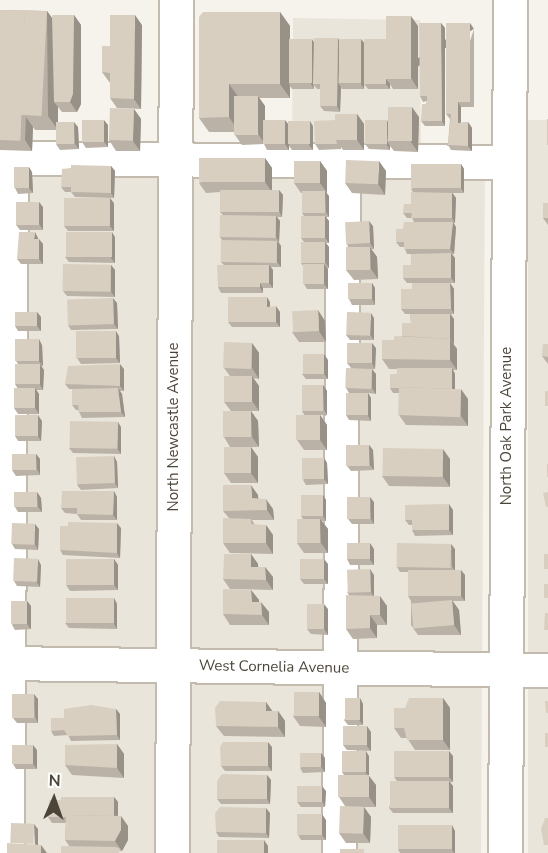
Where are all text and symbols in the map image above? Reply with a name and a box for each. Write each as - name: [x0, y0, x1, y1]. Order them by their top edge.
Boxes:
- street label: North Newcastle Avenue: [165, 343, 183, 511]
- street label: North Oak Park Avenue: [498, 347, 516, 505]
- street label: West Cornelia Avenue: [199, 657, 349, 677]
- north arrow: [24, 769, 84, 829]
- text: N: [48, 770, 61, 792]

